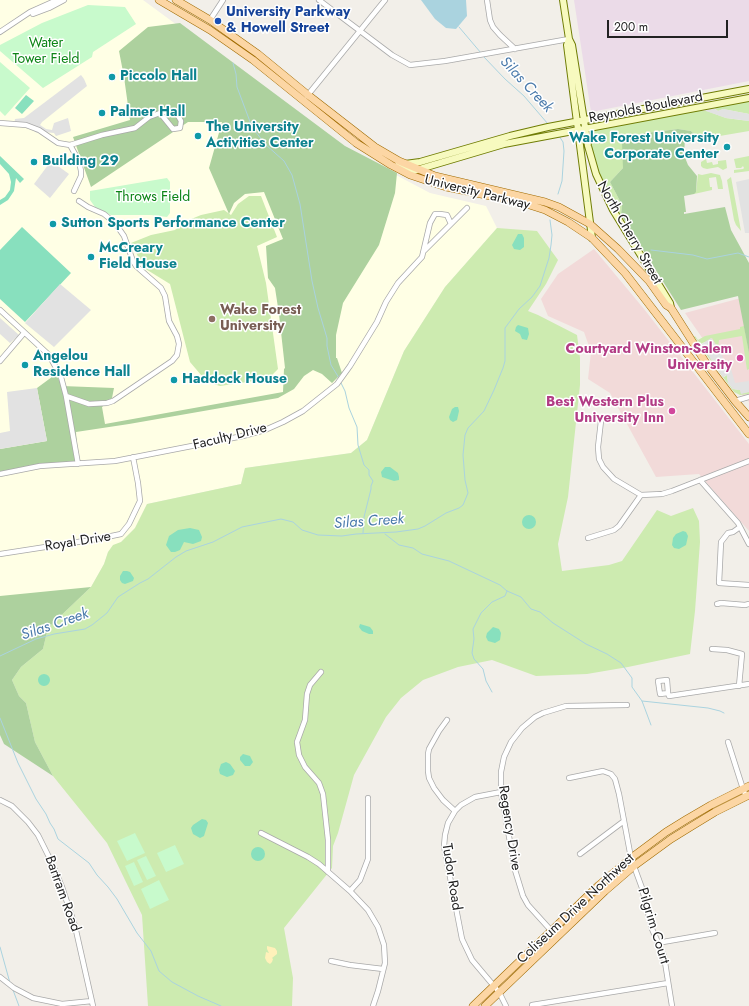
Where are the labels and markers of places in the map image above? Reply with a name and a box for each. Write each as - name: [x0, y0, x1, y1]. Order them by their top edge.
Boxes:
- place label: University Parkway & Howell Street: [226, 5, 350, 38]
- marker: University Parkway & Howell Street: [213, 16, 223, 26]
- place label: Piccolo Hall: [120, 69, 197, 85]
- marker: Piccolo Hall: [107, 72, 117, 82]
- place label: Palmer Hall: [110, 105, 185, 121]
- marker: Palmer Hall: [97, 108, 107, 118]
- place label: The University Activities Center: [206, 120, 314, 152]
- marker: The University Activities Center: [193, 131, 203, 141]
- place label: Wake Forest University Corporate Center: [569, 131, 719, 164]
- marker: Wake Forest University Corporate Center: [722, 142, 732, 152]
- place label: Building 29: [42, 154, 119, 170]
- marker: Building 29: [29, 157, 39, 167]
- place label: Sutton Sports Performance Center: [61, 216, 285, 232]
- marker: Sutton Sports Performance Center: [48, 219, 58, 229]
- place label: McCreary Field House: [99, 241, 177, 274]
- marker: McCreary Field House: [86, 252, 96, 262]
- place label: Wake Forest University: [220, 303, 301, 336]
- marker: Wake Forest University: [207, 314, 217, 324]
- place label: Courtyard Winston-Salem University: [566, 342, 732, 374]
- place label: Angelou Residence Hall: [33, 349, 130, 382]
- marker: Courtyard Winston-Salem University: [735, 353, 745, 363]
- marker: Angelou Residence Hall: [20, 360, 30, 370]
- place label: Haddock House: [182, 372, 287, 388]
- marker: Haddock House: [169, 375, 179, 385]
- place label: Best Western Plus University Inn: [546, 395, 664, 428]
- marker: Best Western Plus University Inn: [667, 406, 677, 416]

